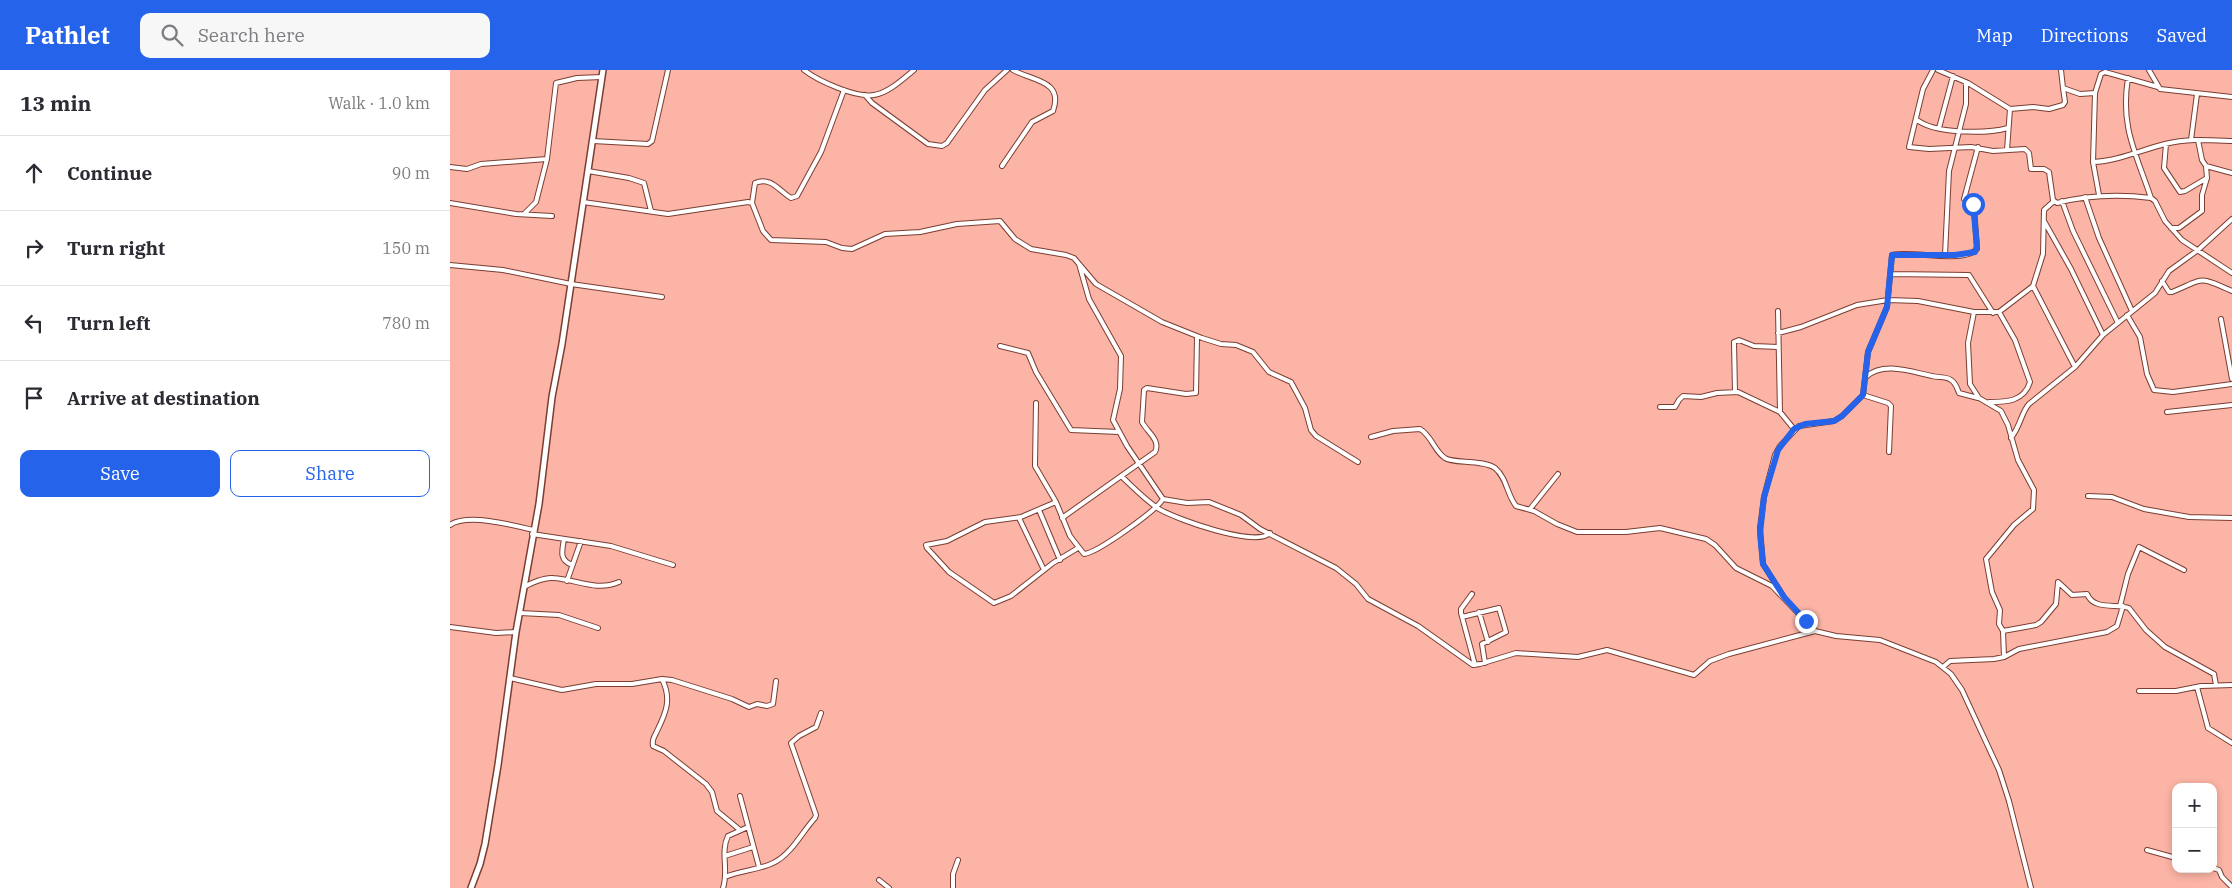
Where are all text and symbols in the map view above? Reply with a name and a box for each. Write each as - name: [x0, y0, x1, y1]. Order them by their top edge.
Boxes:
- search box: [140, 13, 490, 58]
- text: Pathlet: [25, 19, 110, 51]
- icon: search: [158, 21, 186, 49]
- text: Search here: [198, 23, 305, 47]
- text: Map: [1976, 24, 2013, 47]
- text: Directions: [2041, 24, 2129, 47]
- text: Saved: [2157, 24, 2207, 47]
- text: 13 min: [20, 89, 91, 117]
- text: Walk · 1.0 km: [328, 93, 430, 113]
- icon: ahead: [20, 159, 48, 187]
- text: Continue: [67, 161, 152, 185]
- text: 90 m: [392, 163, 430, 183]
- route start: [1962, 193, 1985, 216]
- icon: right: [20, 234, 48, 262]
- text: Turn right: [67, 236, 165, 260]
- text: 150 m: [382, 238, 430, 258]
- icon: left: [20, 309, 48, 337]
- text: Turn left: [67, 311, 150, 335]
- text: 780 m: [382, 313, 430, 333]
- icon: arrive: [20, 384, 48, 412]
- text: Arrive at destination: [67, 386, 260, 410]
- button: Save: [20, 450, 220, 497]
- button: Share: [230, 450, 430, 497]
- route end: [1795, 610, 1818, 633]
- map controls: [2172, 783, 2217, 873]
- button: +: [2172, 783, 2217, 828]
- button: −: [2172, 828, 2217, 873]

